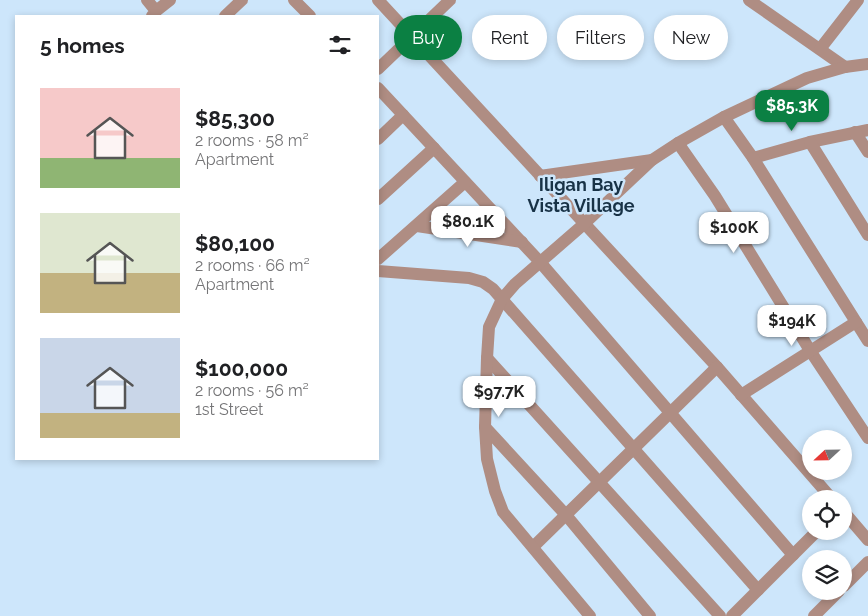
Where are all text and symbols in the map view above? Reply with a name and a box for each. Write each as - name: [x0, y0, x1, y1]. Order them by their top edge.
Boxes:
- chip: Buy: [394, 15, 462, 60]
- chip: Rent: [472, 15, 547, 60]
- chip: Filters: [557, 15, 644, 60]
- chip: New: [654, 15, 728, 60]
- icon: filters: [326, 31, 354, 59]
- text: 5 homes: [40, 33, 125, 58]
- pin: $85.3K: [751, 90, 833, 132]
- text: $85.3K: [766, 96, 818, 115]
- text: $85,300: [195, 106, 275, 131]
- icon: home: [80, 108, 140, 168]
- text: 2 rooms · 58 m²: [195, 131, 309, 150]
- text: Apartment: [195, 150, 274, 169]
- district label: Iligan Bay Vista Village: [527, 174, 635, 216]
- pin: $80.1K: [427, 206, 509, 248]
- text: $80.1K: [442, 212, 494, 231]
- pin: $100K: [699, 212, 769, 254]
- text: $100K: [710, 218, 758, 237]
- text: $80,100: [195, 231, 275, 256]
- icon: home: [80, 233, 140, 293]
- text: 2 rooms · 66 m²: [195, 256, 310, 275]
- text: Apartment: [195, 275, 274, 294]
- pin: $194K: [757, 304, 827, 347]
- text: $194K: [768, 311, 816, 330]
- text: $100,000: [195, 356, 288, 381]
- icon: home: [80, 358, 140, 418]
- pin: $97.7K: [458, 376, 540, 418]
- text: 2 rooms · 56 m²: [195, 381, 309, 400]
- text: $97.7K: [474, 382, 524, 401]
- text: 1st Street: [195, 400, 263, 419]
- north arrow: [802, 430, 852, 480]
- map controls: [802, 430, 852, 600]
- button: locate: [802, 490, 852, 540]
- button: layers: [802, 550, 852, 600]

